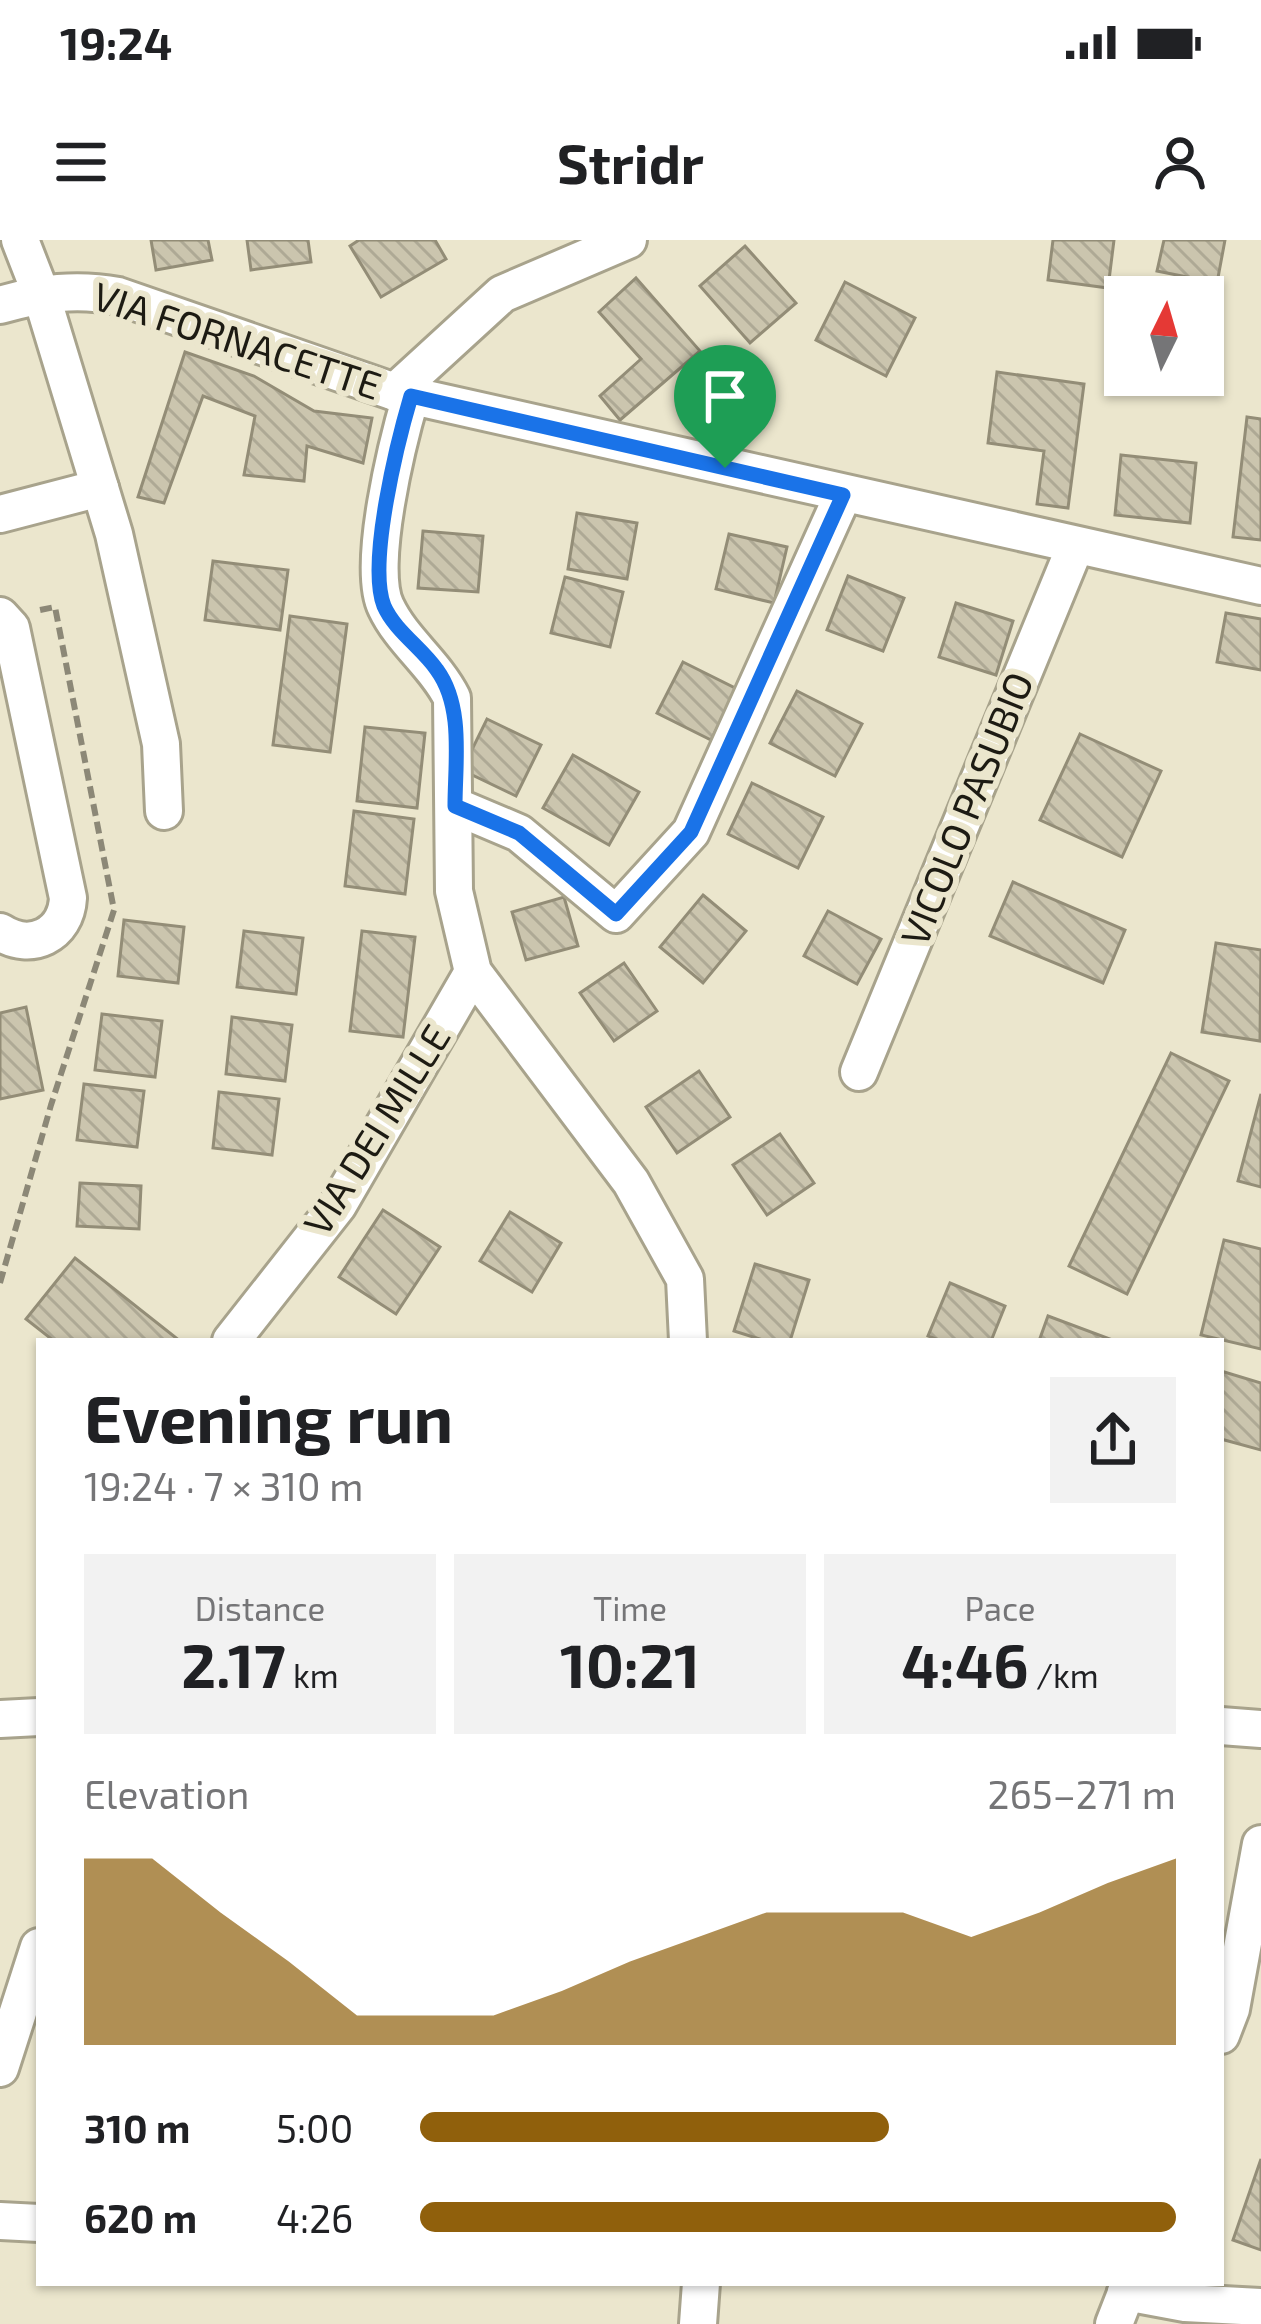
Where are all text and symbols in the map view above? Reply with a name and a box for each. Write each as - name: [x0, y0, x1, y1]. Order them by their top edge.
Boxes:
- text: 19:24: [60, 15, 172, 69]
- icon: menu: [48, 129, 114, 195]
- icon: person: [1147, 129, 1213, 195]
- text: Stridr: [557, 130, 704, 195]
- street label: VIA FORNACETTE: [88, 271, 387, 408]
- north arrow: [1104, 276, 1224, 396]
- map controls: [1104, 276, 1224, 396]
- pin: [674, 345, 776, 468]
- icon: arrive: [692, 363, 758, 429]
- street label: VICOLO PASUBIO: [889, 665, 1042, 952]
- street label: VIA DEI MILLE: [292, 1015, 459, 1243]
- text: Evening run: [84, 1377, 453, 1456]
- button: share: [1050, 1377, 1176, 1503]
- text: 19:24 · 7 × 310 m: [84, 1462, 363, 1509]
- text: Distance: [195, 1588, 325, 1628]
- text: Time: [593, 1588, 667, 1628]
- text: Pace: [964, 1588, 1036, 1628]
- text: 2.17: [181, 1628, 286, 1700]
- text: 10:21: [560, 1628, 700, 1700]
- text: 4:46: [901, 1628, 1029, 1700]
- text: km: [286, 1655, 339, 1695]
- text: /km: [1029, 1655, 1099, 1695]
- text: Elevation: [84, 1770, 249, 1817]
- text: 265–271 m: [988, 1770, 1176, 1817]
- text: 310 m: [84, 2104, 190, 2151]
- text: 5:00: [276, 2104, 353, 2151]
- text: 620 m: [84, 2194, 197, 2241]
- text: 4:26: [276, 2194, 353, 2241]

